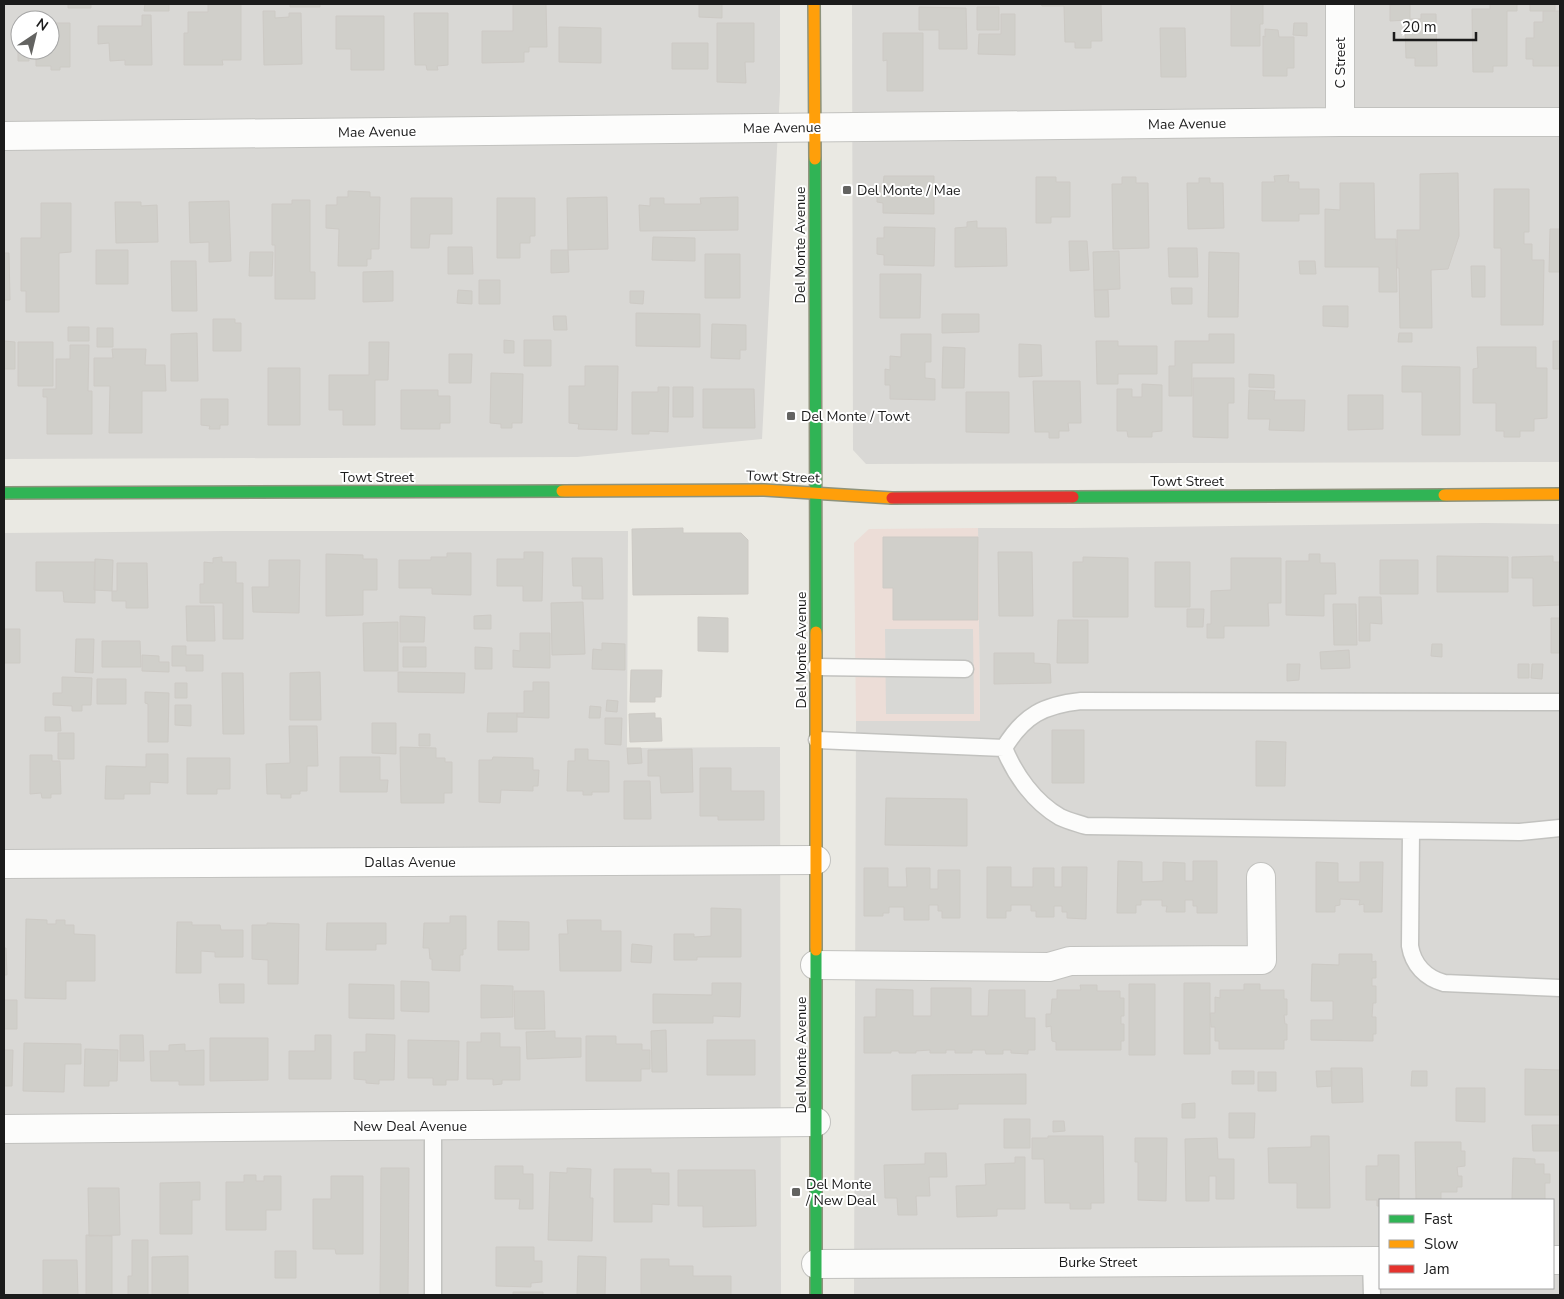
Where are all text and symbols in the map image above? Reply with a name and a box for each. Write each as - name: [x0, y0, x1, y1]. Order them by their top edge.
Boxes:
- north arrow: [10, 10, 60, 60]
- scale bar: [1394, 10, 1476, 42]
- text: N: [32, 14, 52, 36]
- text: 20 m: [1402, 17, 1437, 37]
- street label: C Street: [1331, 37, 1350, 89]
- street label: Mae Avenue: [1148, 114, 1226, 134]
- street label: Mae Avenue: [743, 118, 821, 138]
- street label: Mae Avenue: [338, 122, 416, 142]
- place label: Del Monte / Mae: [857, 181, 961, 200]
- marker: Del Monte / Mae: [841, 184, 853, 196]
- street label: Del Monte Avenue: [791, 187, 810, 303]
- place label: Del Monte / Towt: [801, 407, 910, 426]
- marker: Del Monte / Towt: [785, 410, 797, 422]
- street label: Towt Street: [746, 466, 820, 488]
- street label: Towt Street: [340, 468, 414, 487]
- street label: Towt Street: [1150, 472, 1224, 491]
- street label: Del Monte Avenue: [792, 592, 811, 708]
- street label: Dallas Avenue: [364, 853, 456, 872]
- street label: Del Monte Avenue: [792, 997, 811, 1113]
- street label: New Deal Avenue: [353, 1117, 467, 1136]
- place label: Del Monte / New Deal: [805, 1175, 877, 1210]
- marker: Del Monte / New Deal: [790, 1186, 802, 1198]
- legend: [1379, 1199, 1554, 1289]
- text: Fast: [1424, 1209, 1453, 1229]
- text: Slow: [1424, 1234, 1459, 1254]
- street label: Burke Street: [1059, 1253, 1137, 1272]
- text: Jam: [1423, 1259, 1450, 1279]

